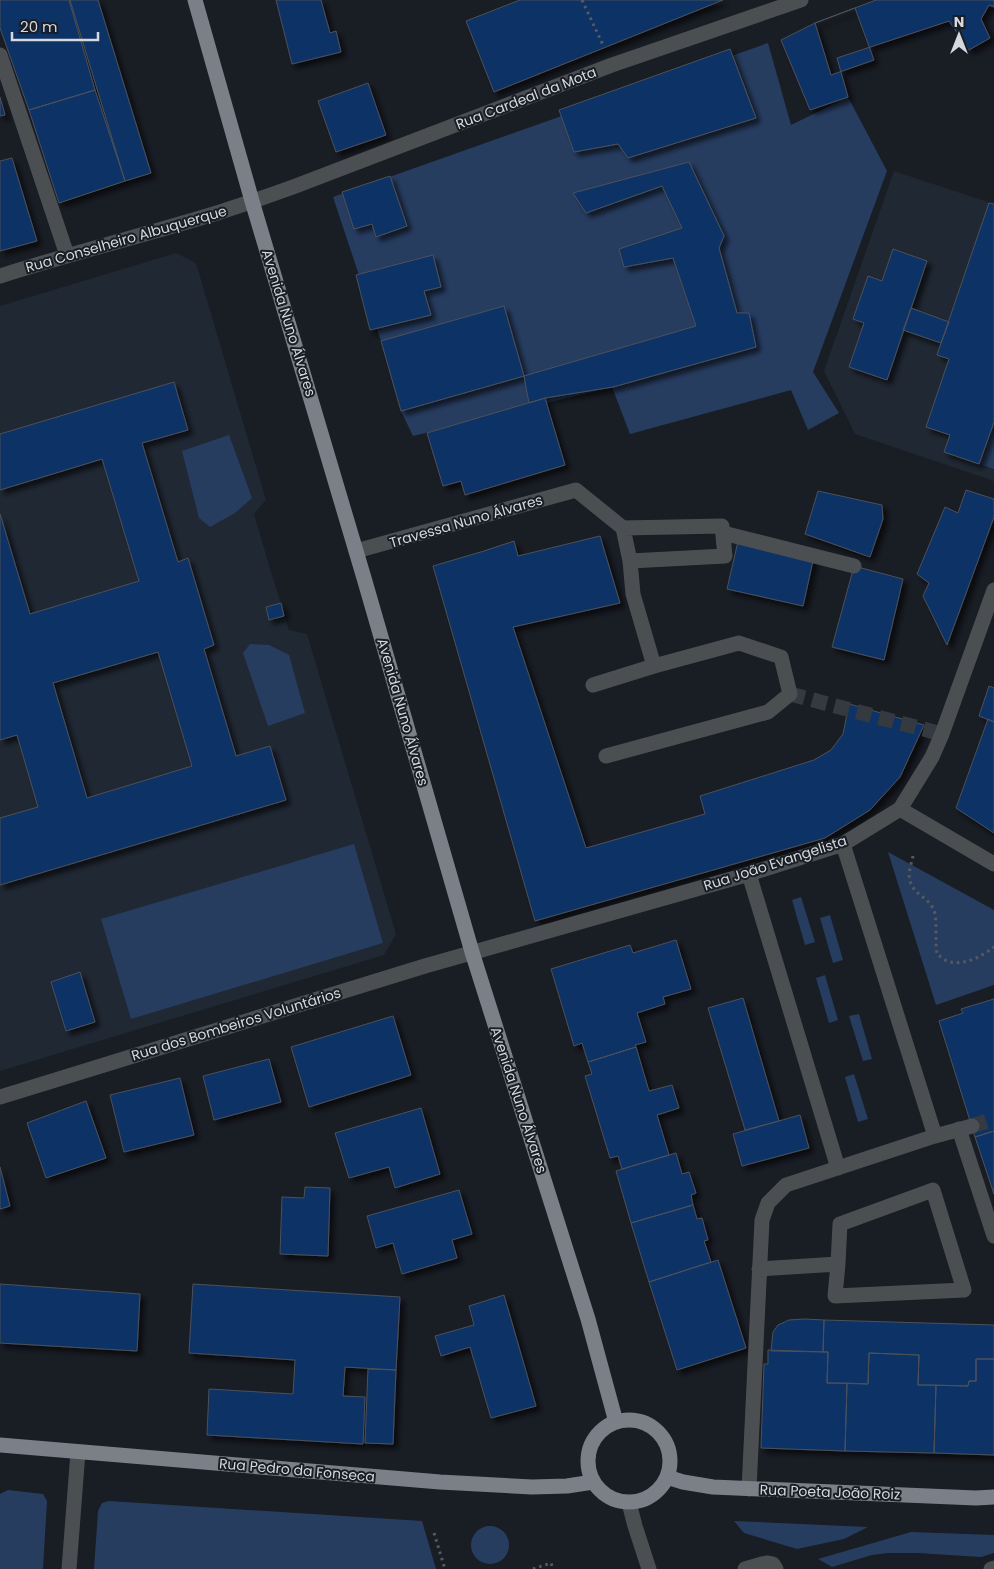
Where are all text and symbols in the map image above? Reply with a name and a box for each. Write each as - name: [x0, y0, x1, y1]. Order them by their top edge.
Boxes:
- scale bar: [12, 10, 99, 42]
- north arrow: [934, 10, 984, 60]
- text: N: [954, 12, 964, 32]
- text: 20 m: [20, 16, 58, 37]
- street label: Rua Cardeal da Mota: [453, 62, 599, 134]
- street label: Rua Conselheiro Albuquerque: [23, 201, 229, 277]
- street label: Avenida Nuno Álvares: [257, 247, 321, 399]
- street label: Travessa Nuno Álvares: [387, 490, 545, 552]
- street label: Avenida Nuno Álvares: [372, 636, 434, 788]
- street label: Rua João Evangelista: [701, 830, 849, 896]
- street label: Rua dos Bombeiros Voluntários: [129, 983, 343, 1065]
- street label: Avenida Nuno Álvares: [486, 1024, 552, 1176]
- street label: Rua Pedro da Fonseca: [218, 1453, 376, 1487]
- street label: Rua Poeta João Roiz: [759, 1480, 901, 1504]

